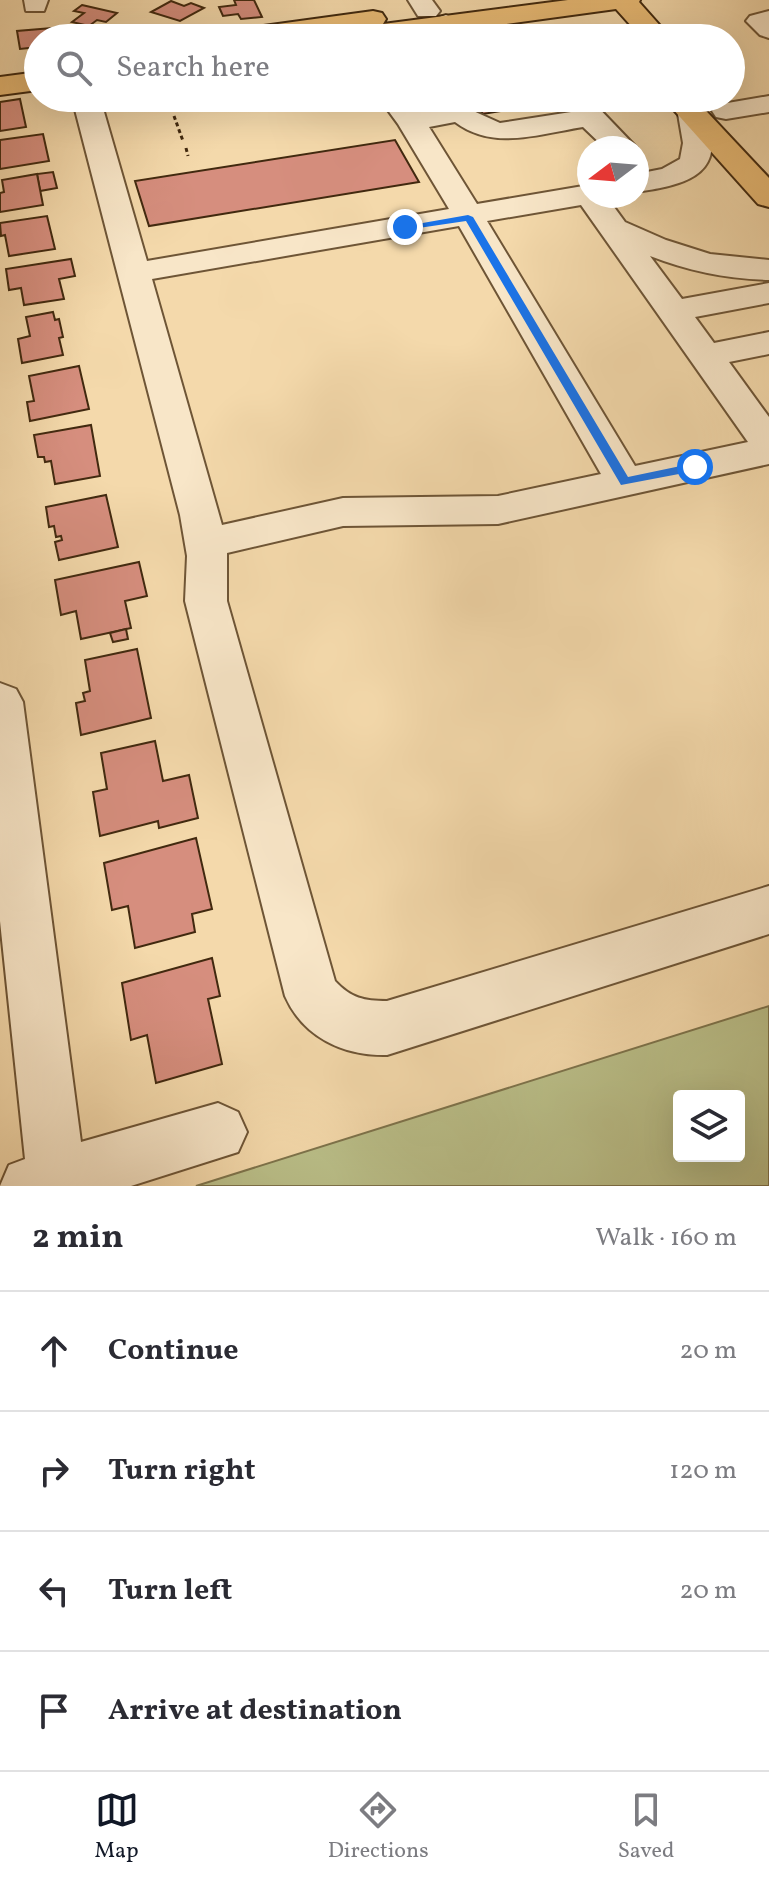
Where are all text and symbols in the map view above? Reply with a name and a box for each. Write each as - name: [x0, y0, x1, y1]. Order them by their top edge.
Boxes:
- search box: [24, 24, 745, 112]
- icon: search: [52, 46, 96, 90]
- text: Search here: [116, 47, 270, 89]
- north arrow: [577, 136, 649, 208]
- route end: [387, 209, 423, 245]
- route start: [677, 449, 713, 485]
- map controls: [673, 1090, 745, 1162]
- button: layers: [673, 1090, 745, 1162]
- text: 2 min: [32, 1215, 124, 1262]
- text: Walk · 160 m: [595, 1220, 737, 1256]
- icon: ahead: [32, 1329, 76, 1373]
- text: Continue: [108, 1330, 239, 1372]
- text: 20 m: [679, 1333, 737, 1369]
- icon: right: [32, 1449, 76, 1493]
- text: Turn right: [108, 1450, 256, 1492]
- text: 120 m: [669, 1453, 737, 1489]
- icon: left: [32, 1569, 76, 1613]
- text: Turn left: [108, 1570, 232, 1612]
- text: 20 m: [679, 1573, 737, 1609]
- icon: arrive: [32, 1689, 76, 1733]
- text: Arrive at destination: [108, 1690, 402, 1732]
- tab: Map: [95, 1788, 139, 1867]
- tab: Directions: [328, 1788, 429, 1867]
- tab: Saved: [618, 1788, 674, 1867]

